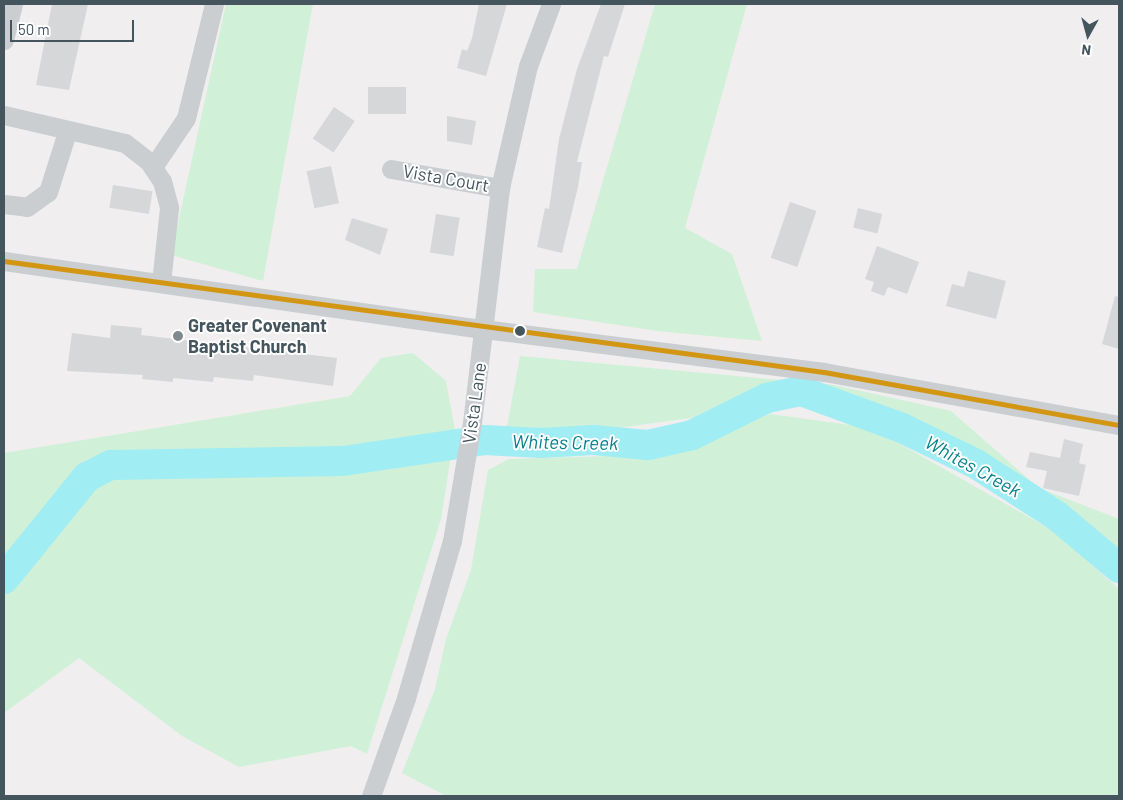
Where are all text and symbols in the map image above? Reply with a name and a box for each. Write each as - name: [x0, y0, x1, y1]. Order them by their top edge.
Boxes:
- scale bar: [12, 10, 136, 42]
- north arrow: [1063, 10, 1113, 60]
- text: 50 m: [18, 20, 50, 38]
- text: N: [1080, 41, 1092, 59]
- street label: Vista Court: [401, 160, 491, 196]
- place label: Greater Covenant Baptist Church: [188, 315, 327, 358]
- unlabelled marker: [515, 326, 525, 336]
- marker: Greater Covenant Baptist Church: [172, 330, 184, 342]
- street label: Vista Lane: [458, 361, 490, 445]
- water label: Whites Creek: [512, 430, 618, 454]
- water label: Whites Creek: [921, 430, 1025, 502]

